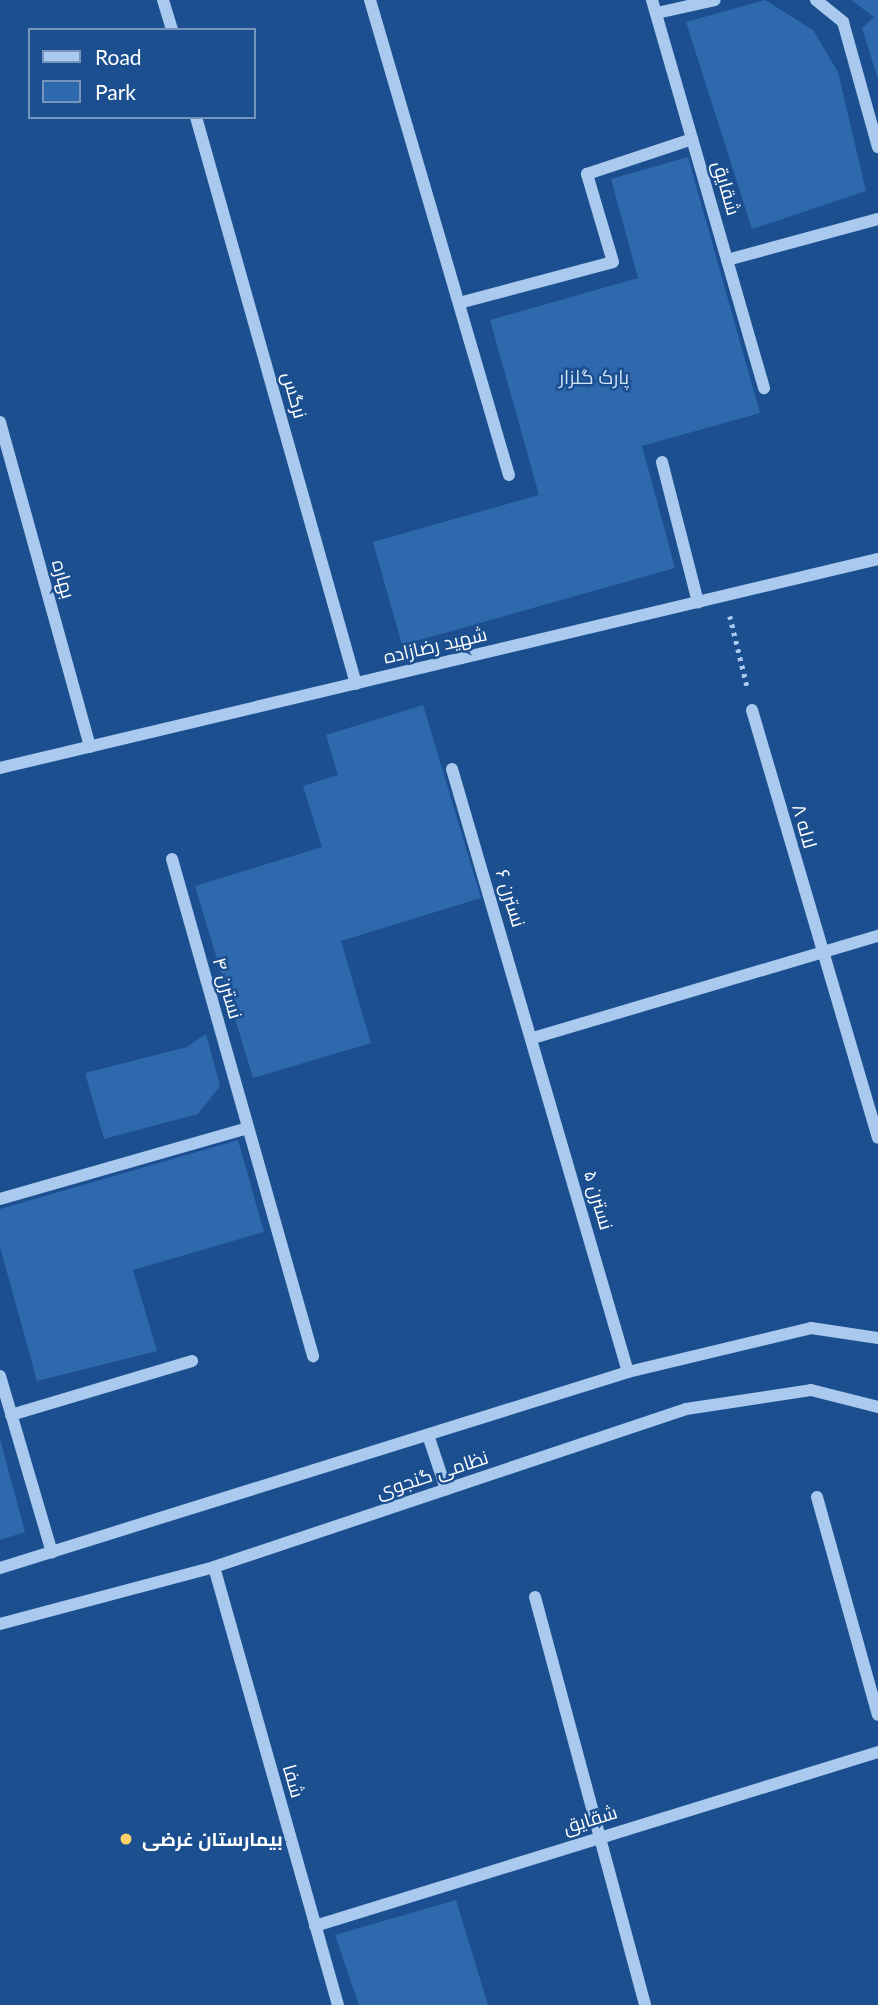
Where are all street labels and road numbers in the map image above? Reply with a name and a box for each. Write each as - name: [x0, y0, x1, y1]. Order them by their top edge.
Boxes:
- street label: شقایق: [708, 158, 746, 218]
- street label: نرگس: [278, 369, 312, 421]
- street label: بهاره: [48, 557, 80, 601]
- street label: شهید رضازاده: [381, 622, 489, 668]
- street label: لاله ۸: [788, 801, 822, 851]
- street label: نسترن ۶: [491, 866, 531, 930]
- street label: نسترن ۴: [208, 955, 248, 1021]
- street label: نسترن ۵: [580, 1168, 618, 1232]
- street label: نظامی گنجوی: [373, 1445, 491, 1503]
- street label: شفا: [278, 1762, 310, 1800]
- street label: شقایق: [560, 1800, 620, 1838]

